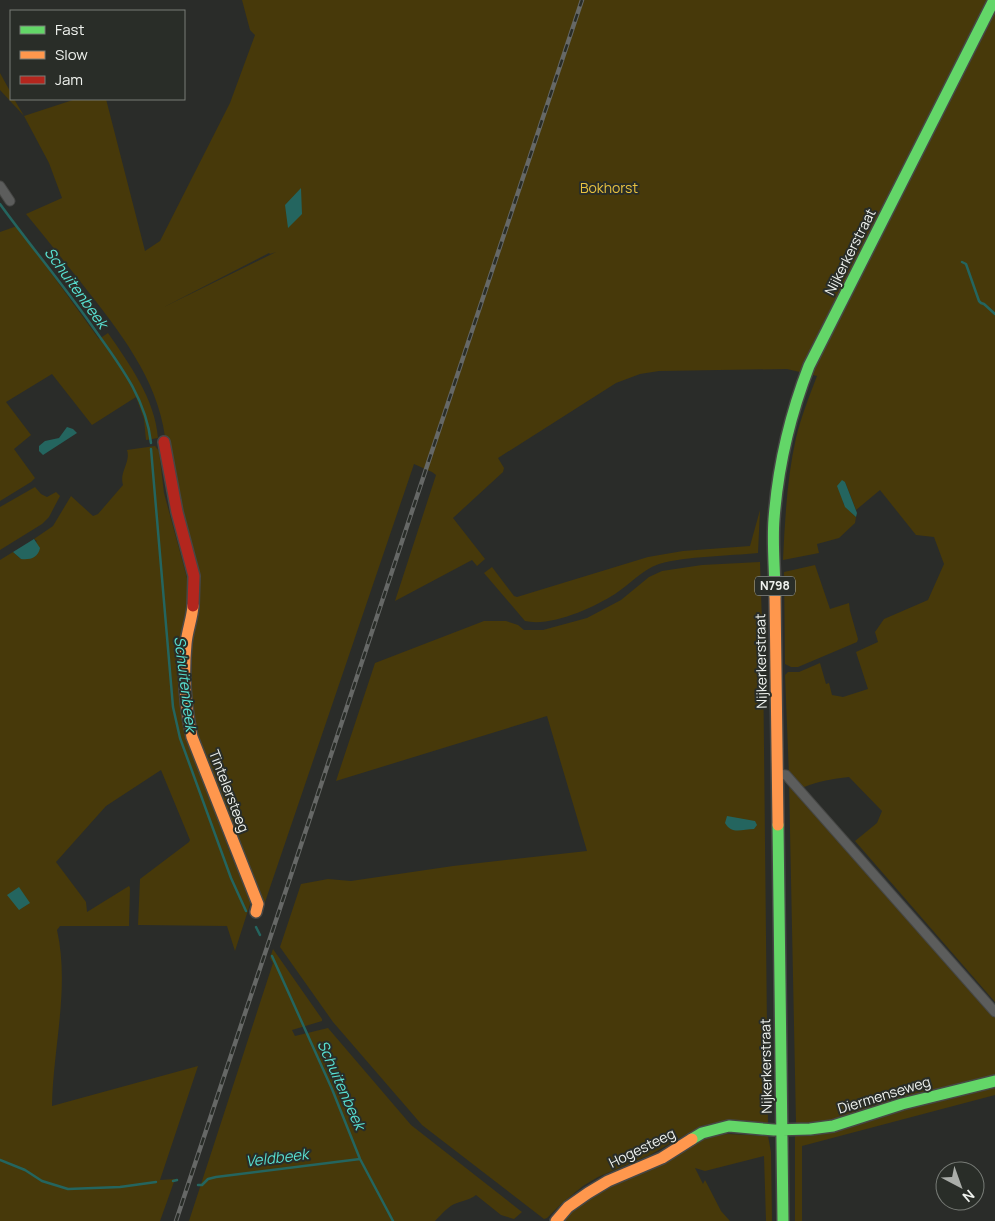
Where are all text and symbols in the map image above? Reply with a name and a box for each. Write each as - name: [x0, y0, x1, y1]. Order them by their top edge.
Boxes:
- legend: [10, 10, 185, 100]
- text: Fast: [55, 19, 84, 40]
- text: Slow: [55, 44, 88, 65]
- text: Jam: [55, 69, 83, 90]
- park label: Bokhorst: [580, 178, 638, 197]
- street label: Nijkerkerstraat: [820, 205, 880, 298]
- water label: Schuitenbeek: [40, 243, 115, 335]
- road number: N798: [755, 576, 795, 596]
- street label: Nijkerkerstraat: [750, 613, 771, 709]
- water label: Schuitenbeek: [169, 635, 202, 735]
- street label: Tintelersteeg: [205, 747, 254, 835]
- street label: Nijkerkerstraat: [755, 1018, 776, 1114]
- water label: Schuitenbeek: [312, 1037, 372, 1135]
- street label: Diermenseweg: [835, 1071, 933, 1118]
- street label: Hogesteeg: [605, 1123, 678, 1172]
- water label: Veldbeek: [244, 1143, 312, 1172]
- north arrow: [935, 1161, 985, 1211]
- text: N: [959, 1186, 979, 1207]

